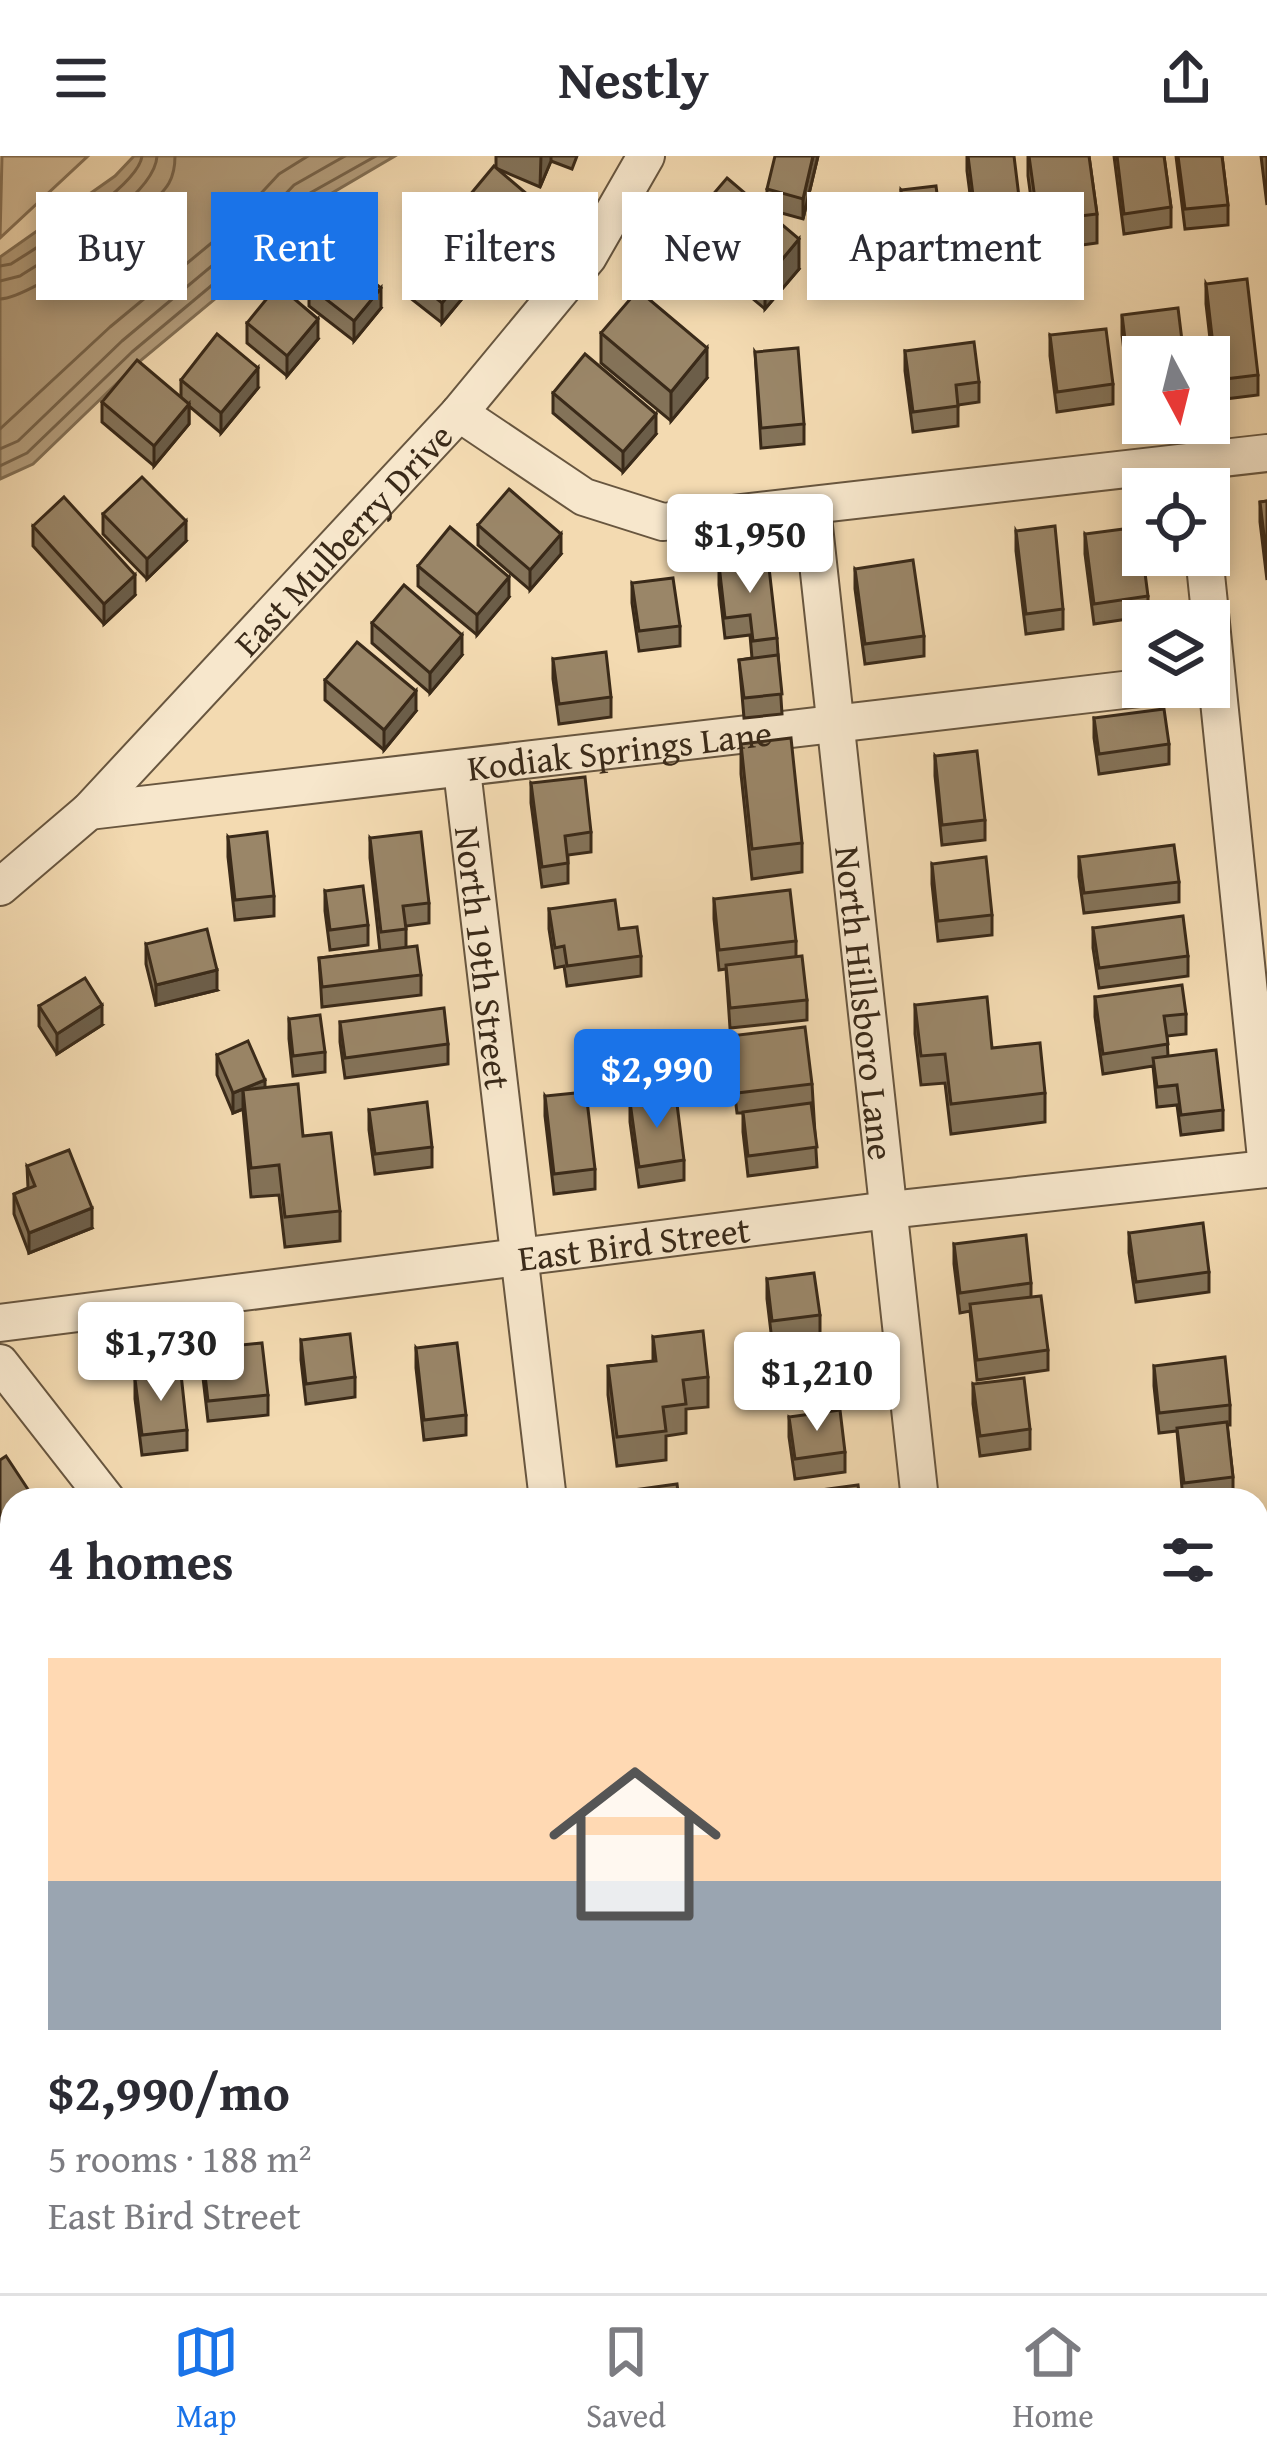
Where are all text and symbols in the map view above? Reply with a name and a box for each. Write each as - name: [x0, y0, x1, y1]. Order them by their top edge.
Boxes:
- text: Nestly: [558, 39, 709, 118]
- icon: menu: [48, 45, 114, 111]
- icon: share: [1153, 45, 1219, 111]
- chip: Buy: [36, 192, 187, 300]
- chip: Rent: [211, 192, 378, 300]
- chip: Filters: [402, 192, 598, 300]
- chip: New: [622, 192, 783, 300]
- chip: Apartment: [807, 192, 1084, 300]
- north arrow: [1122, 336, 1230, 444]
- map controls: [1122, 336, 1230, 708]
- street label: East Mulberry Drive: [220, 410, 464, 667]
- button: locate: [1122, 468, 1230, 576]
- pin: $1,950: [652, 494, 848, 596]
- text: $1,950: [694, 504, 806, 561]
- button: layers: [1122, 600, 1230, 708]
- street label: Kodiak Springs Lane: [464, 705, 775, 793]
- street label: North 19th Street: [442, 823, 526, 1092]
- street label: North Hillsboro Lane: [822, 843, 909, 1163]
- pin: $2,990: [559, 1029, 755, 1131]
- text: $2,990: [601, 1039, 713, 1096]
- street label: East Bird Street: [515, 1201, 753, 1283]
- pin: $1,730: [63, 1302, 259, 1404]
- text: $1,730: [105, 1312, 217, 1369]
- pin: $1,210: [719, 1332, 915, 1434]
- text: $1,210: [761, 1342, 873, 1399]
- text: 4 homes: [48, 1523, 234, 1598]
- icon: filters: [1155, 1527, 1221, 1593]
- icon: home: [527, 1736, 743, 1952]
- text: $2,990/mo: [48, 2054, 290, 2129]
- text: 5 rooms · 188 m²: [48, 2129, 312, 2186]
- text: East Bird Street: [48, 2186, 301, 2243]
- tab: Map: [173, 2319, 239, 2439]
- tab: Saved: [586, 2319, 666, 2439]
- tab: Home: [1012, 2319, 1094, 2439]

